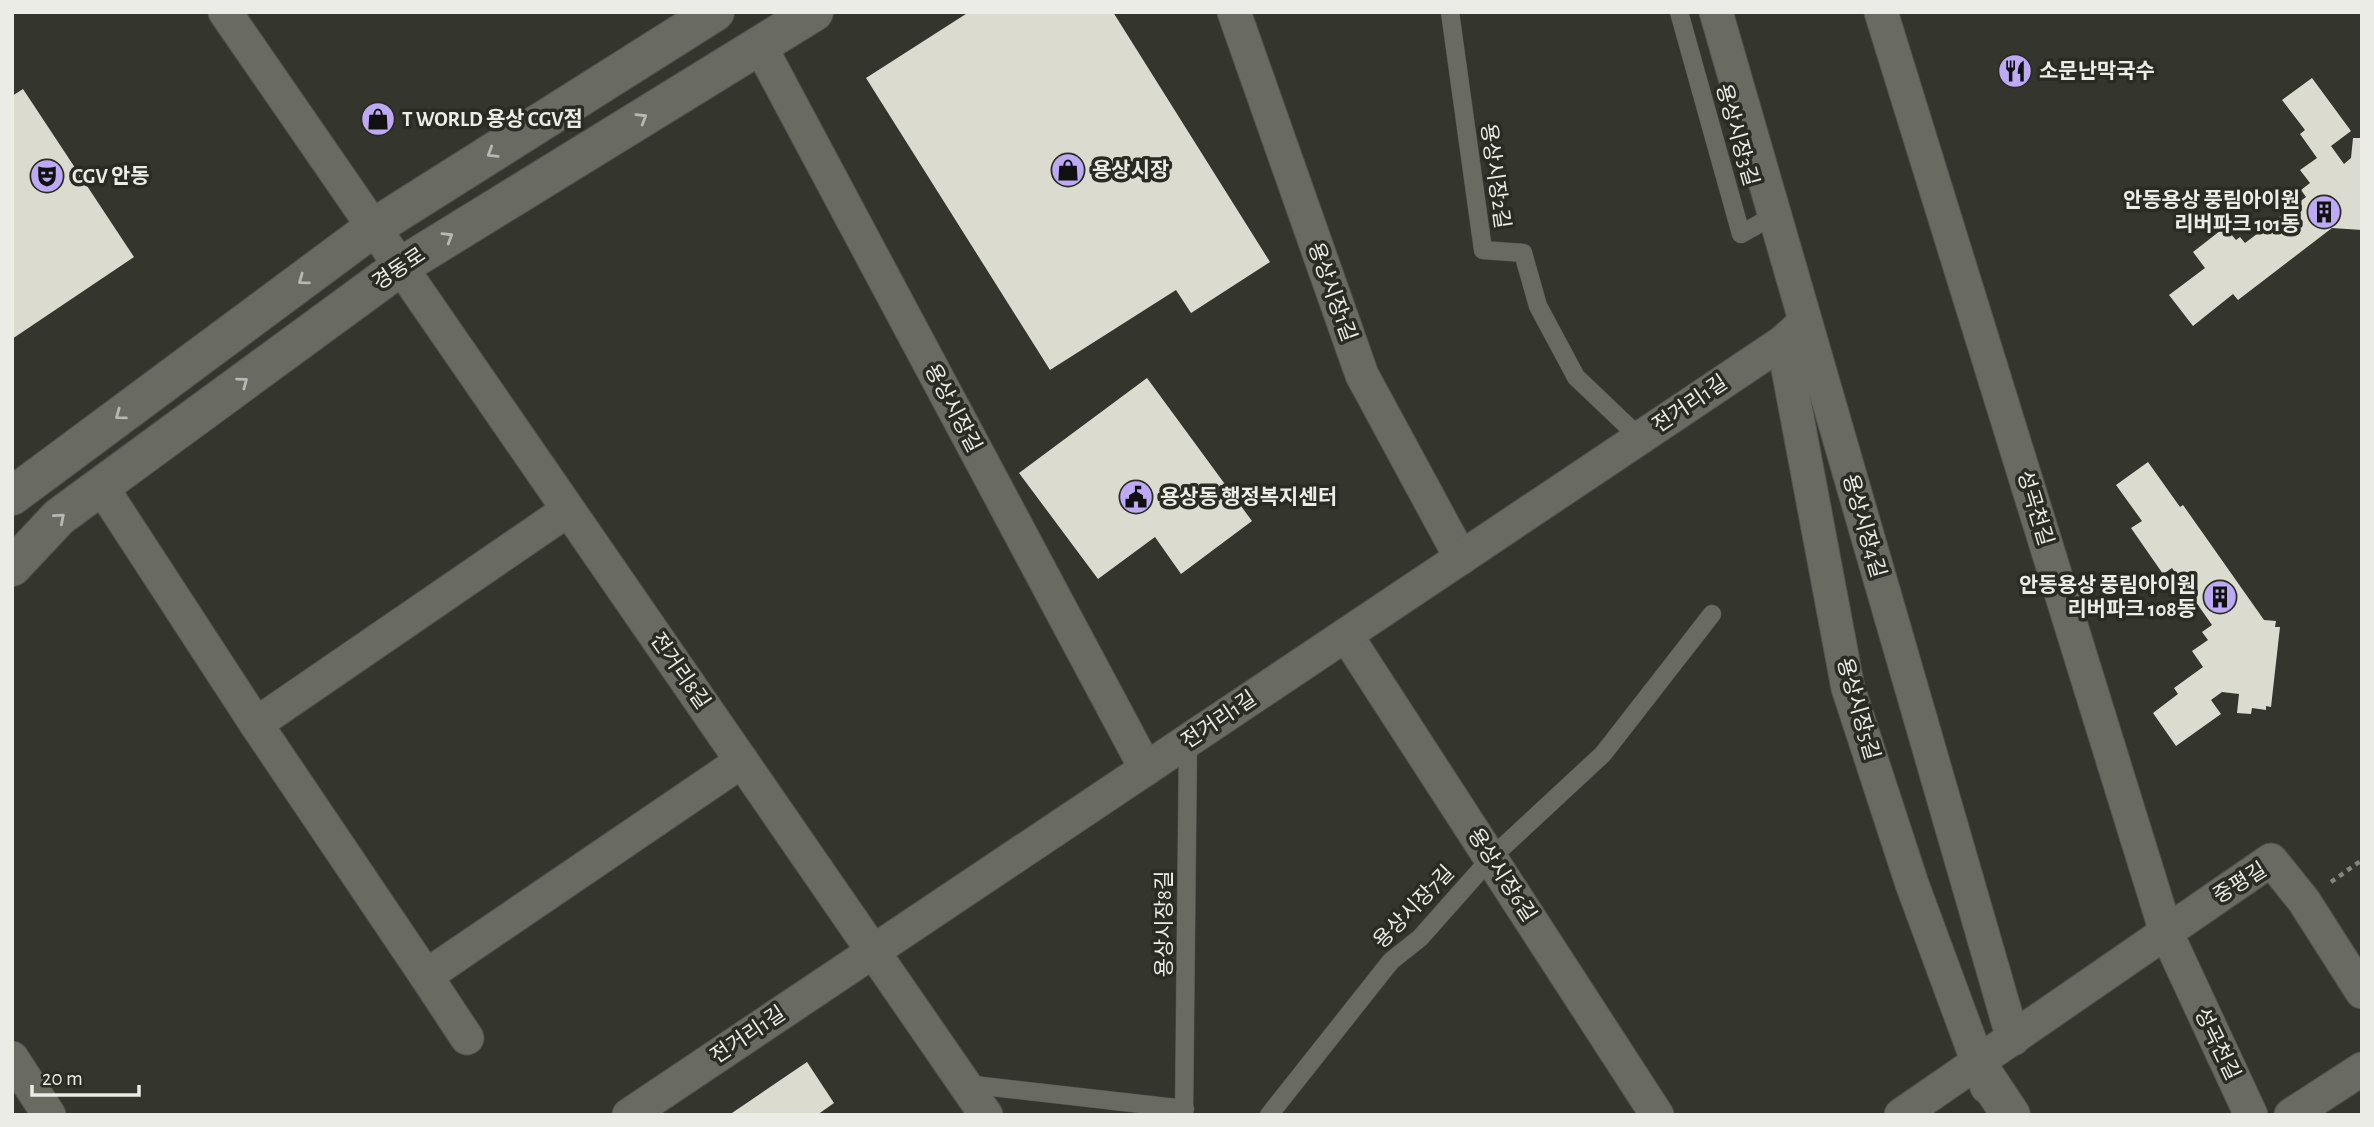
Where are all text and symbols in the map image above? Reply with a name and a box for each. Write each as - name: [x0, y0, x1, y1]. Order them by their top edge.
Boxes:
- restaurant icon: 소문난막국수: [1996, 52, 2034, 90]
- place label: 소문난막국수: [2039, 60, 2155, 82]
- street label: 용상시장3길: [1712, 81, 1763, 188]
- shop icon: T WORLD 용상 CGV점: [359, 100, 397, 138]
- place label: T WORLD 용상 CGV점: [402, 108, 583, 130]
- one-way arrow: [635, 114, 648, 127]
- street label: 용상시장2길: [1477, 122, 1514, 230]
- one-way arrow: [487, 145, 500, 158]
- shop icon: 용상시장: [1049, 151, 1087, 189]
- theatre icon: CGV 안동: [28, 157, 66, 195]
- place label: 용상시장: [1092, 159, 1169, 181]
- place label: CGV 안동: [72, 165, 150, 187]
- place label: 안동용상 풍림아이원 리버파크 101동: [2123, 189, 2300, 235]
- building icon: 안동용상 풍림아이원 리버파크 101동: [2305, 193, 2343, 231]
- one-way arrow: [441, 232, 454, 245]
- street label: 용상시장1길: [1304, 239, 1361, 344]
- street label: 경동로: [369, 243, 429, 294]
- one-way arrow: [298, 272, 311, 284]
- street label: 용상시장길: [921, 360, 986, 456]
- street label: 전거리1길: [1649, 371, 1731, 436]
- one-way arrow: [235, 378, 247, 390]
- one-way arrow: [115, 406, 128, 419]
- street label: 성곡천길: [2014, 468, 2057, 548]
- street label: 용상시장4길: [1839, 472, 1890, 580]
- public building icon: 용상동 행정복지센터: [1117, 478, 1155, 516]
- place label: 용상동 행정복지센터: [1160, 486, 1337, 508]
- one-way arrow: [52, 514, 65, 526]
- place label: 안동용상 풍림아이원 리버파크 108동: [2019, 574, 2196, 620]
- building icon: 안동용상 풍림아이원 리버파크 108동: [2201, 578, 2239, 616]
- street label: 전거리8길: [646, 629, 714, 713]
- street label: 용상시장5길: [1833, 655, 1884, 763]
- street label: 전거리1길: [1178, 687, 1260, 752]
- street label: 용상시장6길: [1464, 824, 1541, 925]
- street label: 중평길: [2209, 858, 2270, 907]
- street label: 용상시장7길: [1369, 861, 1458, 952]
- street label: 용상시장8길: [1153, 871, 1175, 977]
- street label: 전거리1길: [707, 1002, 789, 1067]
- street label: 성곡천길: [2191, 1004, 2244, 1083]
- scale bar: [32, 1054, 138, 1098]
- text: 20 m: [42, 1068, 83, 1089]

